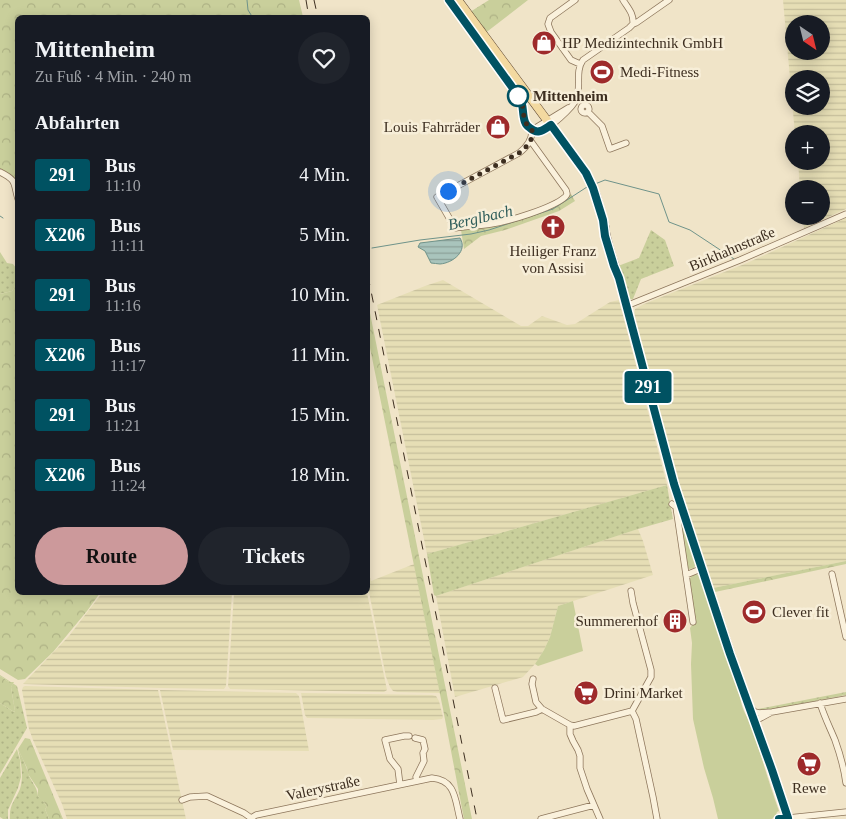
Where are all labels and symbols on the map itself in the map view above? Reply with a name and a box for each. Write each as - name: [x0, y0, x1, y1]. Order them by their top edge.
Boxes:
- north arrow: [785, 15, 830, 60]
- shop icon: HP Medizintechnik GmbH: [531, 30, 557, 56]
- place label: HP Medizintechnik GmbH: [562, 35, 723, 51]
- sports icon: Medi-Fitness: [589, 59, 615, 85]
- place label: Medi-Fitness: [620, 64, 699, 80]
- marker: Mittenheim: [507, 85, 529, 107]
- place label: Mittenheim: [533, 88, 608, 104]
- shop icon: Louis Fahrräder: [485, 114, 511, 140]
- place label: Louis Fahrräder: [384, 119, 480, 135]
- your location: [436, 179, 461, 204]
- water label: Berglbach: [446, 202, 514, 234]
- church icon: Heiliger Franz von Assisi: [540, 214, 566, 240]
- street label: Birkhahnstraße: [687, 224, 778, 274]
- place label: Heiliger Franz von Assisi: [509, 243, 597, 276]
- line badge: 291: [619, 371, 677, 403]
- sports icon: Clever fit: [741, 599, 767, 625]
- place label: Clever fit: [772, 604, 830, 620]
- building icon: Summererhof: [662, 608, 688, 634]
- place label: Summererhof: [576, 613, 658, 629]
- supermarket icon: Drini Market: [573, 680, 599, 706]
- place label: Drini Market: [604, 685, 684, 701]
- supermarket icon: Rewe: [796, 751, 822, 777]
- street label: Valerystraße: [285, 772, 362, 804]
- place label: Rewe: [792, 780, 826, 796]

